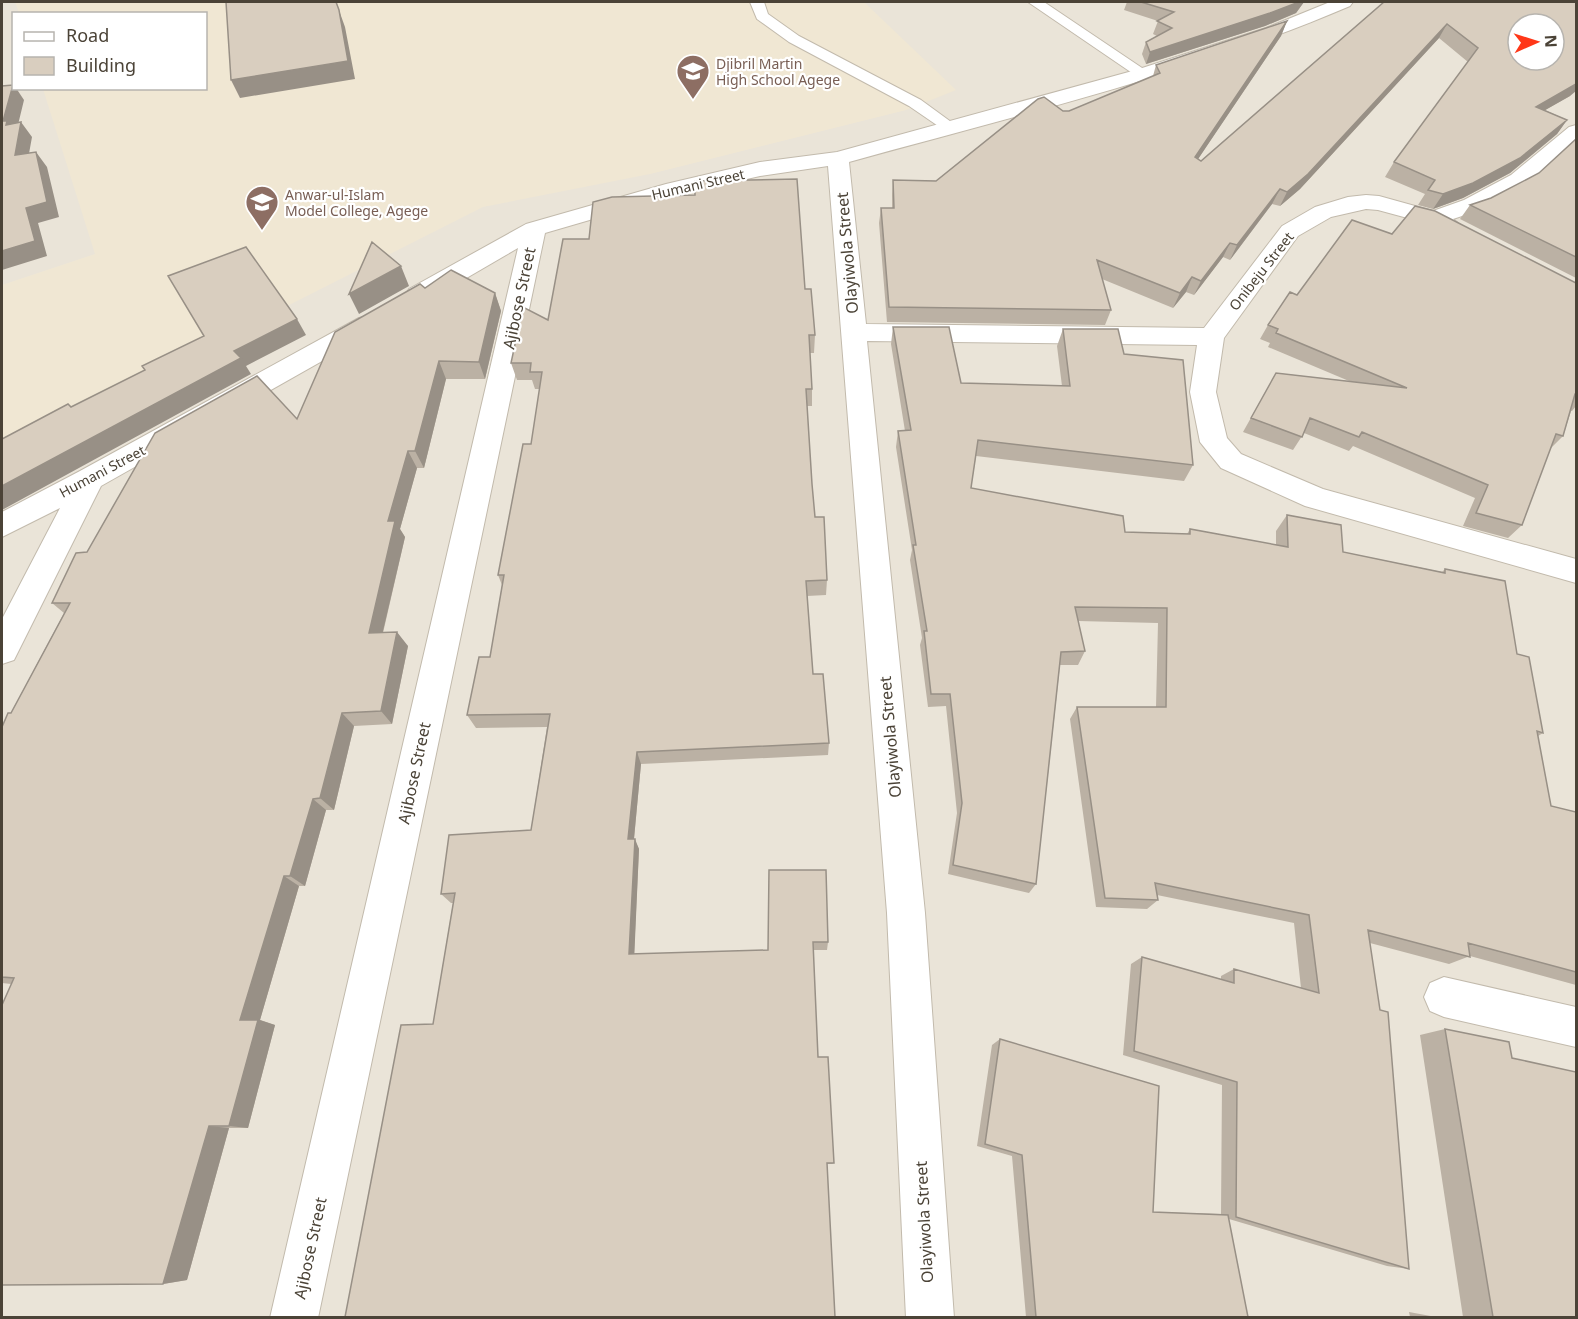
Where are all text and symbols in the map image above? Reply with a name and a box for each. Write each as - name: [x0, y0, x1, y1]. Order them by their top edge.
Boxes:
- legend: [12, 12, 207, 90]
- north arrow: [1506, 12, 1566, 72]
- text: Road: [66, 23, 109, 47]
- text: N: [1540, 34, 1562, 48]
- text: Building: [66, 53, 136, 77]
- school or university icon: Djibril Martin High School Agege: [675, 53, 711, 100]
- place label: Djibril Martin High School Agege: [716, 54, 840, 89]
- street label: Humani Street: [650, 164, 746, 204]
- school or university icon: Anwar-ul-Islam Model College, Agege: [244, 184, 280, 231]
- place label: Anwar-ul-Islam Model College, Agege: [285, 185, 428, 220]
- street label: Olayiwola Street: [831, 191, 863, 315]
- street label: Onibeju Street: [1224, 228, 1298, 314]
- street label: Ajibose Street: [497, 245, 541, 351]
- street label: Humani Street: [56, 440, 148, 502]
- street label: Olayiwola Street: [874, 675, 906, 799]
- street label: Ajibose Street: [392, 720, 436, 826]
- street label: Olayiwola Street: [910, 1160, 938, 1284]
- street label: Ajibose Street: [288, 1195, 332, 1301]

